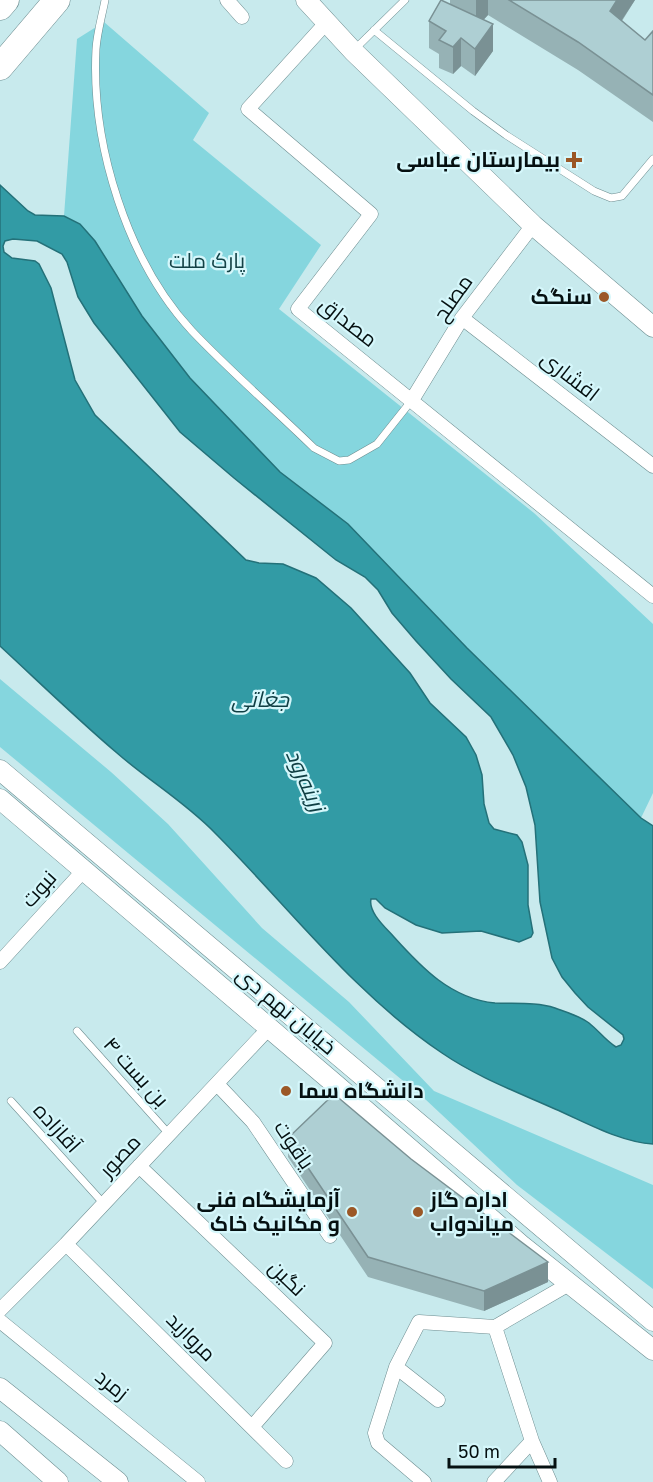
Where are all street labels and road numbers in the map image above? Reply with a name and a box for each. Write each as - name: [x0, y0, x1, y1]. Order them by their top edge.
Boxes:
- street label: مصلح: [427, 269, 479, 327]
- street label: مصداق: [314, 291, 383, 353]
- street label: افشاری: [536, 344, 605, 407]
- street label: نبوت: [15, 865, 61, 912]
- street label: خیابان نهم دی: [230, 961, 342, 1061]
- street label: بن بست ۴: [98, 1031, 175, 1112]
- street label: آقازاده: [29, 1097, 87, 1158]
- street label: یاقوت: [269, 1115, 321, 1174]
- street label: مصور: [92, 1129, 146, 1183]
- street label: نگین: [263, 1254, 312, 1302]
- street label: مروارید: [162, 1306, 222, 1366]
- street label: زمرد: [91, 1363, 135, 1405]

